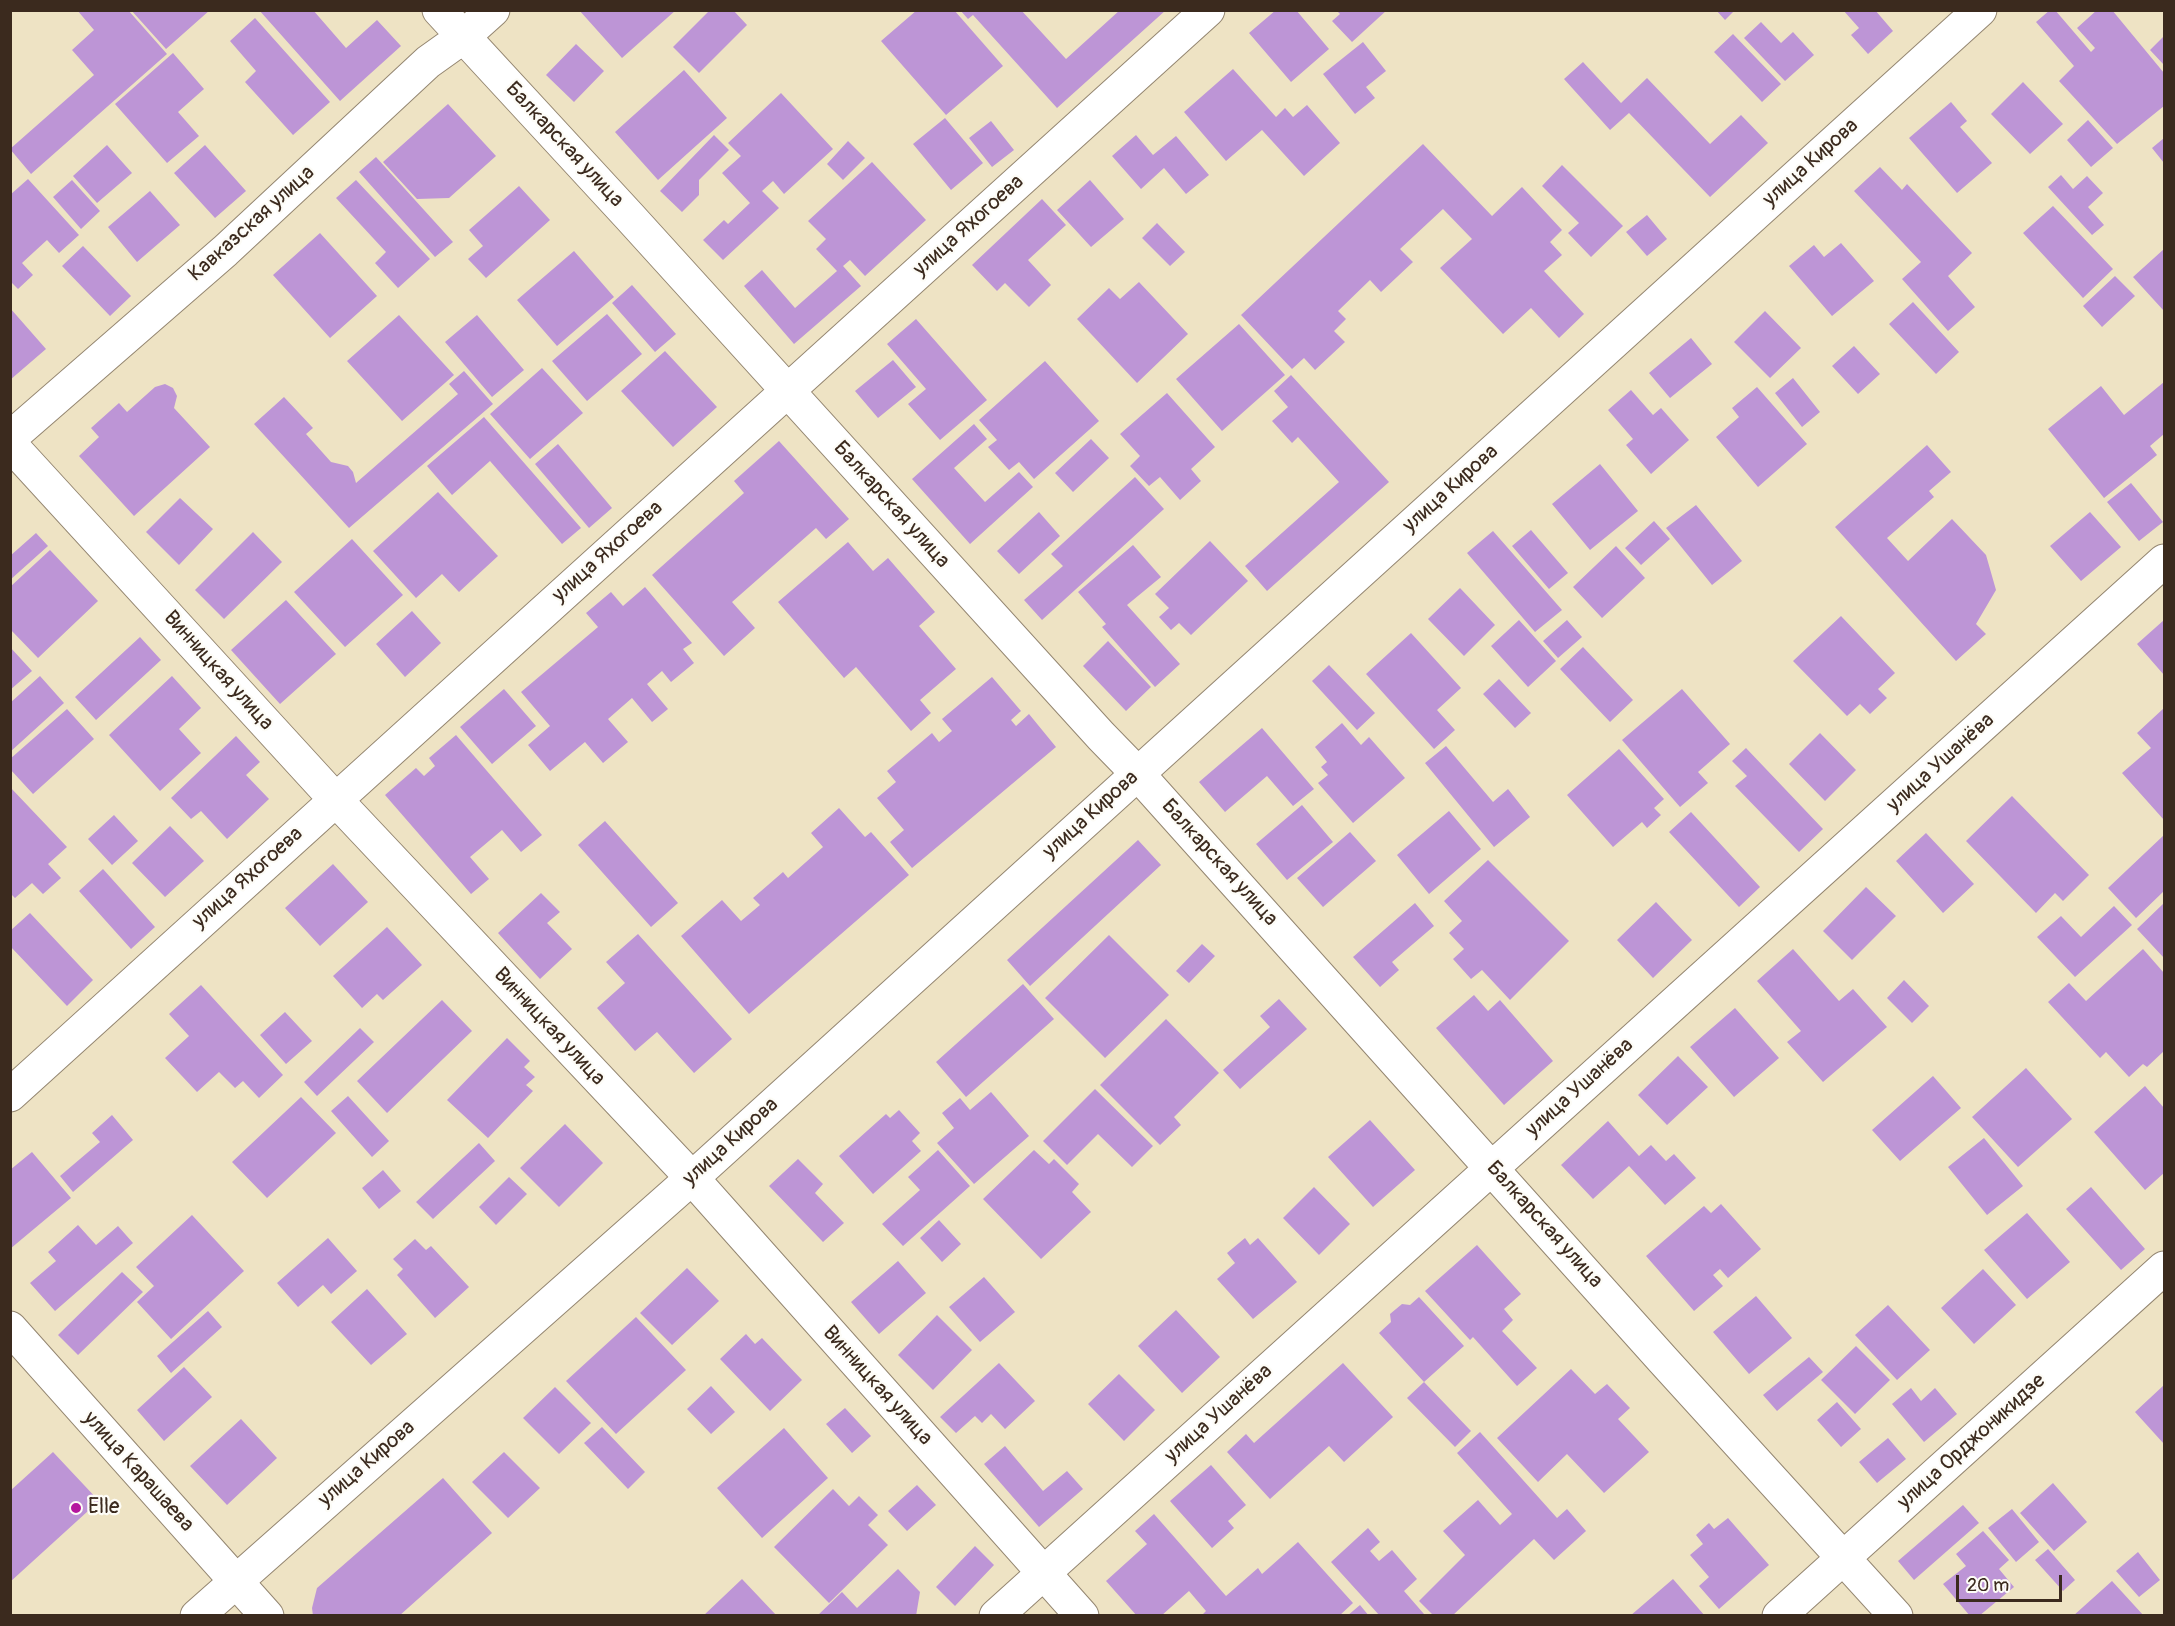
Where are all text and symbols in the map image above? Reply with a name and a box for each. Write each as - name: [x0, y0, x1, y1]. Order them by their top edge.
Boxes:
- street label: Балкарская улица: [500, 77, 628, 213]
- street label: улица Кирова: [1758, 114, 1864, 212]
- street label: Кавказская улица: [184, 161, 320, 287]
- street label: улица Яхогоева: [909, 170, 1029, 282]
- street label: Балкарская улица: [827, 436, 955, 574]
- street label: улица Кирова: [1398, 440, 1504, 538]
- street label: улица Яхогоева: [548, 496, 668, 608]
- street label: Винницкая улица: [158, 606, 278, 736]
- street label: улица Ушанёва: [1882, 708, 2000, 818]
- street label: улица Кирова: [1038, 766, 1144, 864]
- street label: Балкарская улица: [1155, 794, 1283, 932]
- street label: улица Яхогоева: [188, 822, 308, 934]
- street label: Винницкая улица: [488, 963, 610, 1091]
- street label: улица Ушанёва: [1521, 1033, 1639, 1143]
- street label: улица Кирова: [678, 1093, 784, 1191]
- street label: Балкарская улица: [1480, 1156, 1608, 1294]
- street label: Винницкая улица: [817, 1321, 937, 1451]
- street label: улица Ушанёва: [1160, 1359, 1278, 1469]
- street label: улица Орджоникидзе: [1893, 1369, 2051, 1515]
- street label: улица Карашаева: [77, 1407, 199, 1537]
- street label: улица Кирова: [314, 1415, 420, 1513]
- place label: Elle: [88, 1495, 119, 1521]
- marker: Elle: [69, 1501, 83, 1515]
- scale bar: [1959, 1563, 2066, 1601]
- text: 20 m: [1967, 1574, 2009, 1597]

